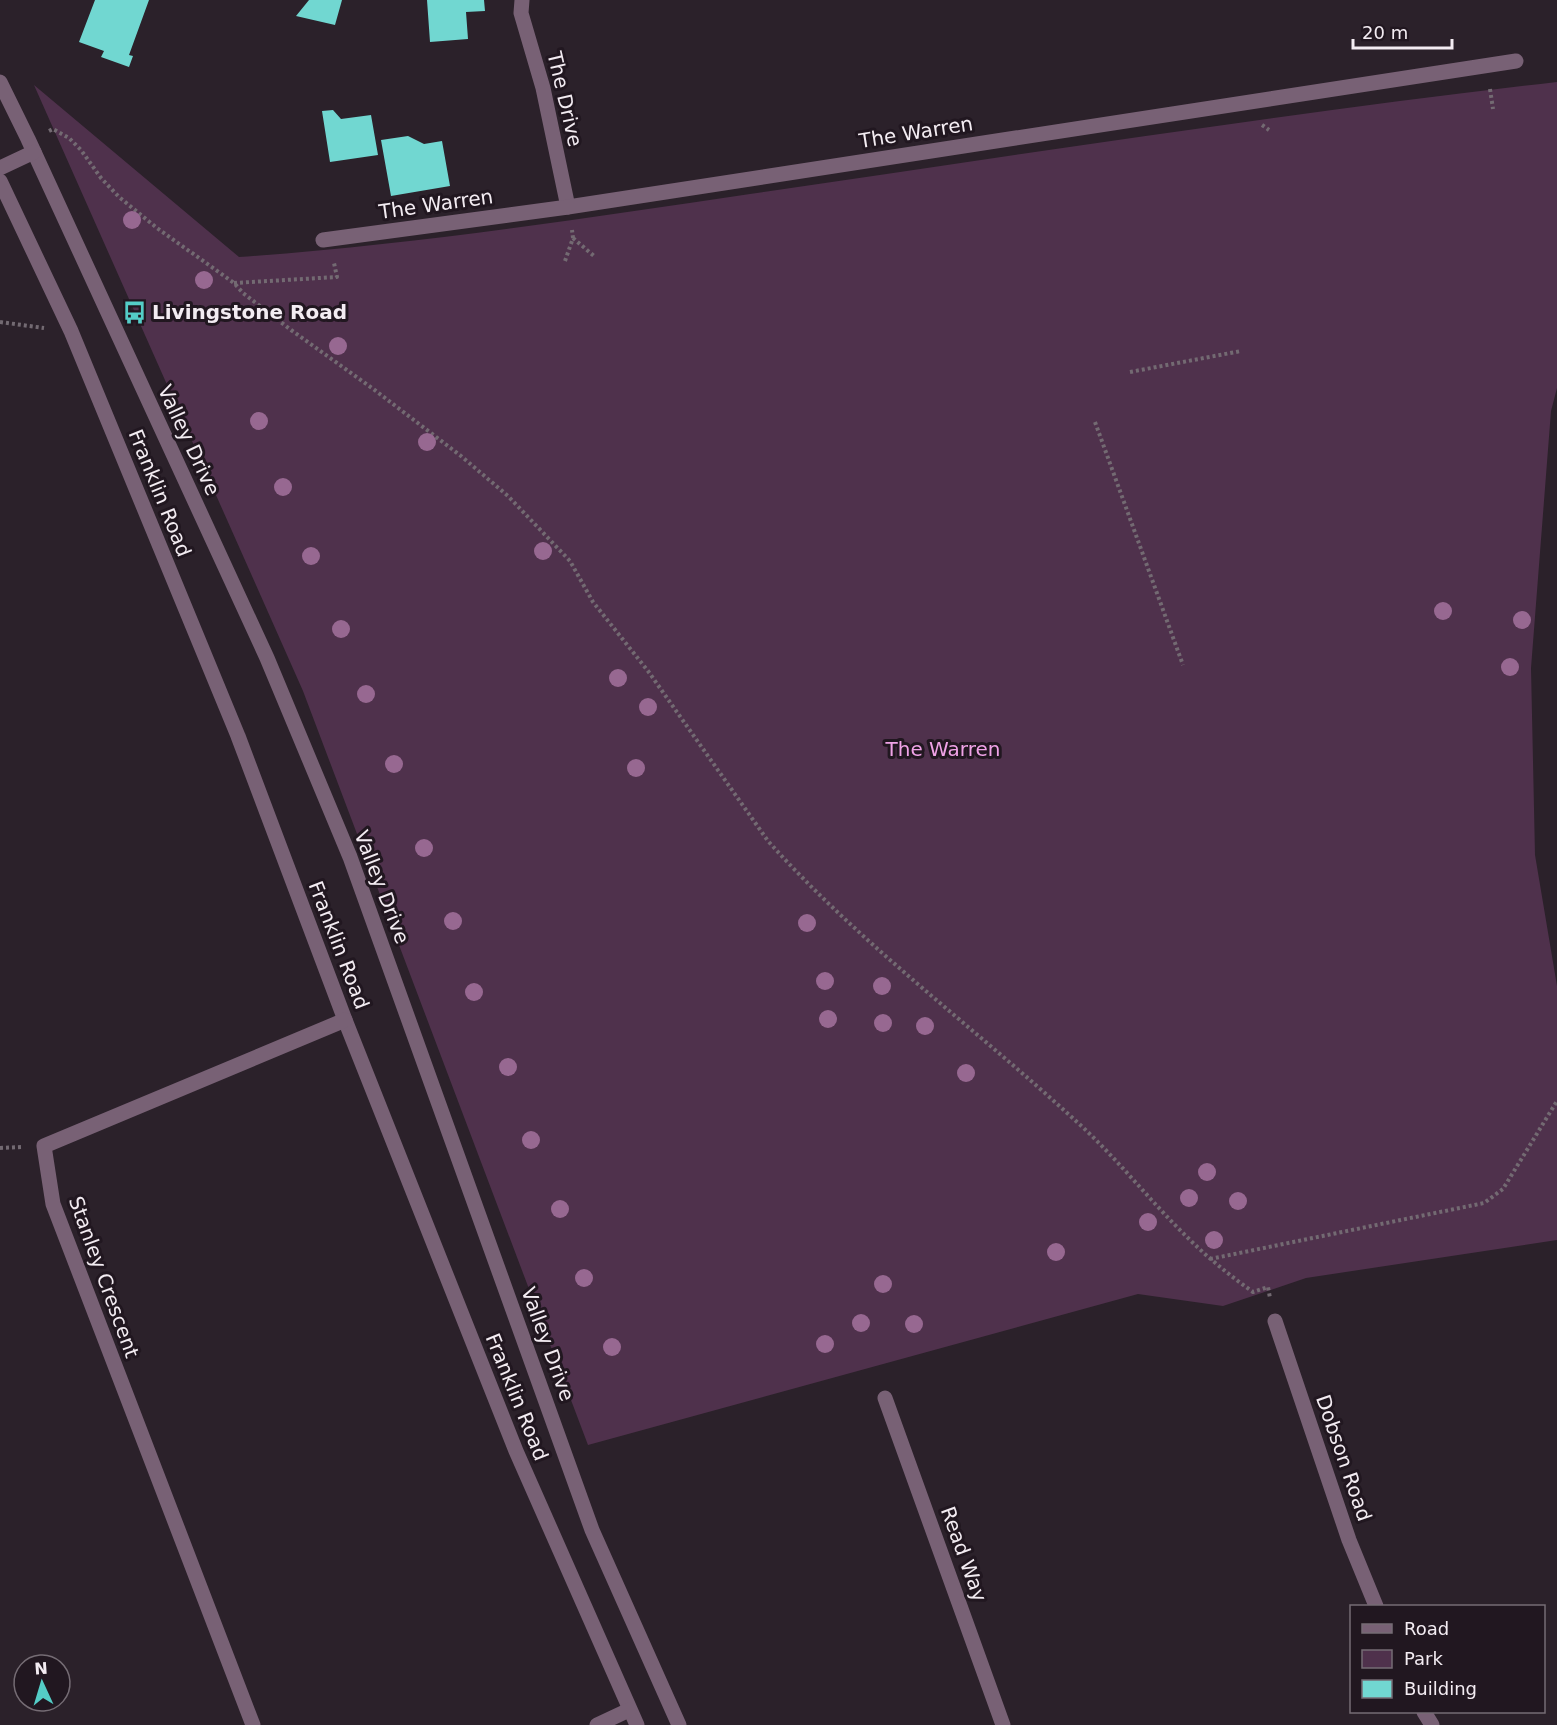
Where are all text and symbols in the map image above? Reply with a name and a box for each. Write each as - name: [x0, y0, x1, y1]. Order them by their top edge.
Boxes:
- scale bar: [1353, 12, 1452, 50]
- text: 20 m: [1362, 22, 1408, 43]
- street label: The Drive: [542, 48, 588, 149]
- street label: The Warren: [856, 111, 975, 153]
- street label: The Warren: [376, 184, 495, 224]
- bus stop icon: Livingstone Road: [121, 299, 147, 325]
- place label: Livingstone Road: [152, 300, 347, 324]
- street label: Valley Drive: [153, 381, 225, 499]
- street label: Franklin Road: [124, 426, 196, 560]
- park label: The Warren: [885, 737, 1000, 761]
- street label: Valley Drive: [349, 827, 415, 947]
- street label: Franklin Road: [304, 878, 374, 1012]
- street label: Stanley Crescent: [64, 1193, 144, 1361]
- street label: Valley Drive: [516, 1284, 580, 1404]
- street label: Franklin Road: [481, 1330, 553, 1464]
- street label: Dobson Road: [1311, 1392, 1377, 1524]
- street label: Read Way: [936, 1503, 992, 1605]
- legend: [1350, 1605, 1545, 1713]
- text: Road: [1404, 1618, 1449, 1639]
- text: Park: [1404, 1648, 1443, 1669]
- north arrow: [12, 1653, 72, 1713]
- text: N: [34, 1659, 48, 1678]
- text: Building: [1404, 1678, 1477, 1699]

